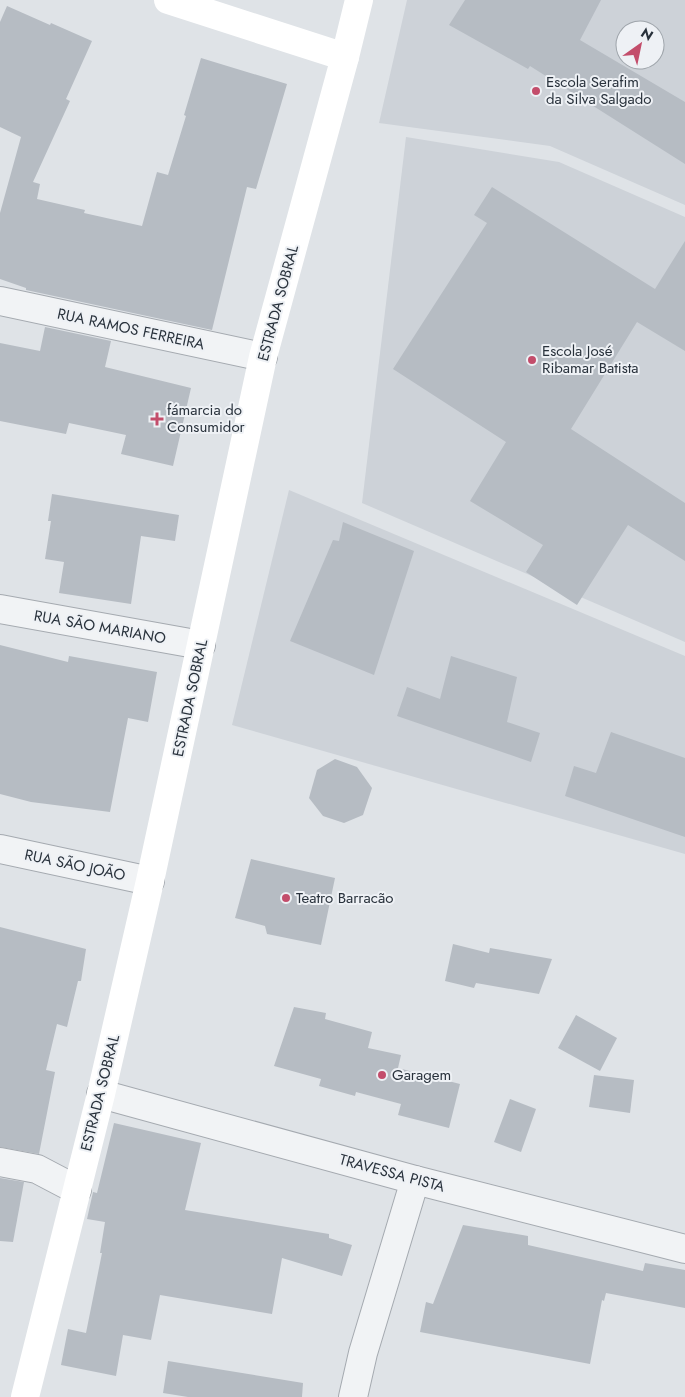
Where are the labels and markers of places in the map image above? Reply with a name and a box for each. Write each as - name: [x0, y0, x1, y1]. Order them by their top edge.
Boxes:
- place label: Escola Serafim da Silva Salgado: [546, 71, 652, 110]
- marker: Escola Serafim da Silva Salgado: [530, 85, 542, 97]
- place label: Escola José Ribamar Batista: [542, 340, 639, 379]
- marker: Escola José Ribamar Batista: [526, 354, 538, 366]
- place label: fámarcia do Consumidor: [167, 399, 246, 438]
- marker: fámarcia do Consumidor: [151, 413, 163, 425]
- place label: Teatro Barracão: [296, 887, 393, 909]
- marker: Teatro Barracão: [280, 892, 292, 904]
- place label: Garagem: [392, 1064, 451, 1086]
- marker: Garagem: [376, 1069, 388, 1081]

